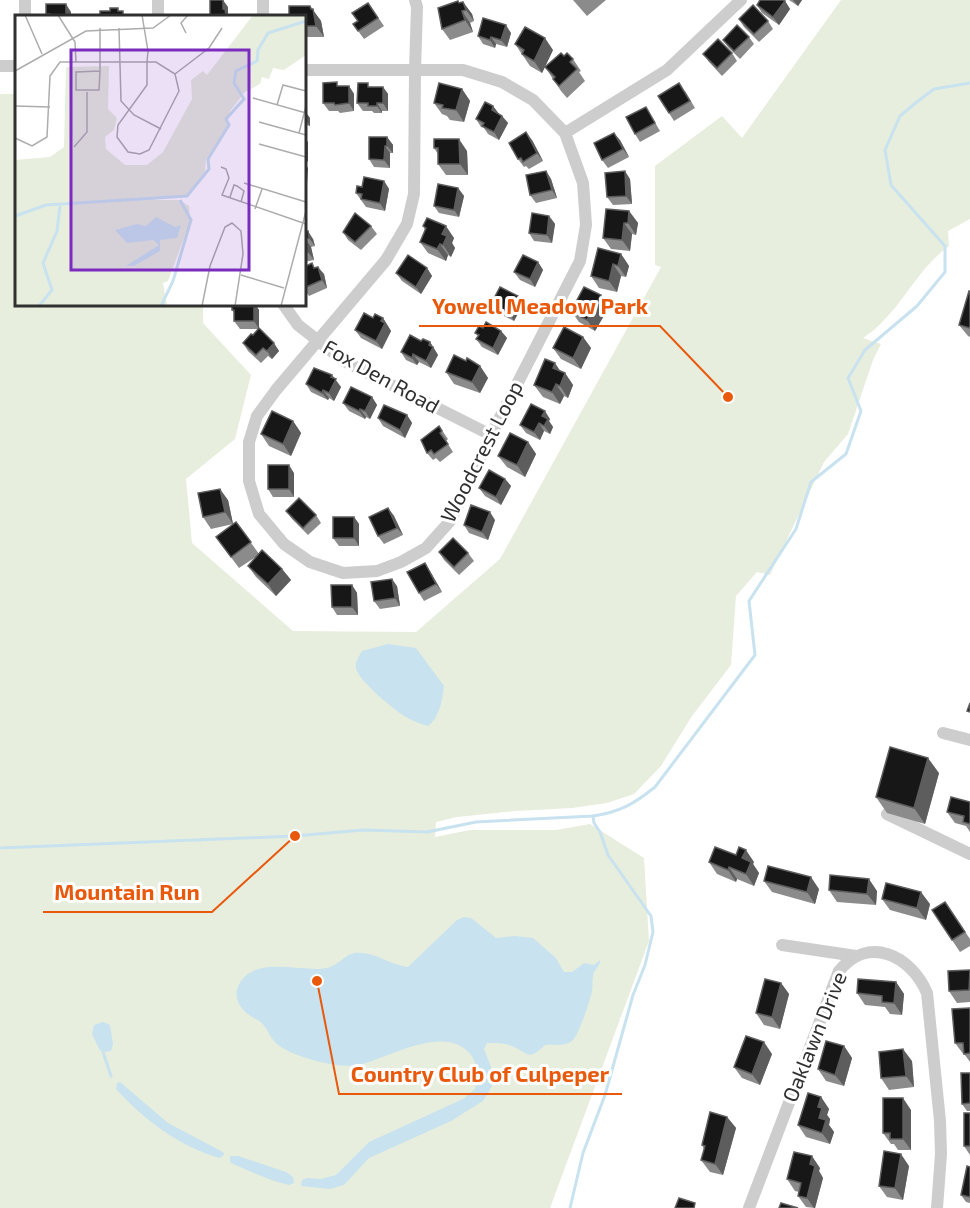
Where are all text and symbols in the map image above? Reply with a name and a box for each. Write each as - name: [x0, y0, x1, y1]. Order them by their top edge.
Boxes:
- inset map: [15, 15, 306, 306]
- callout: Yowell Meadow Park: [419, 286, 660, 326]
- text: Yowell Meadow Park: [432, 292, 649, 318]
- street label: Fox Den Road: [319, 334, 444, 418]
- street label: Woodcrest Loop: [434, 376, 527, 526]
- callout: Mountain Run: [43, 872, 212, 912]
- text: Mountain Run: [54, 878, 200, 904]
- street label: Oaklawn Drive: [776, 968, 851, 1105]
- callout: Country Club of Culpeper: [339, 1054, 622, 1094]
- text: Country Club of Culpeper: [351, 1060, 610, 1087]

